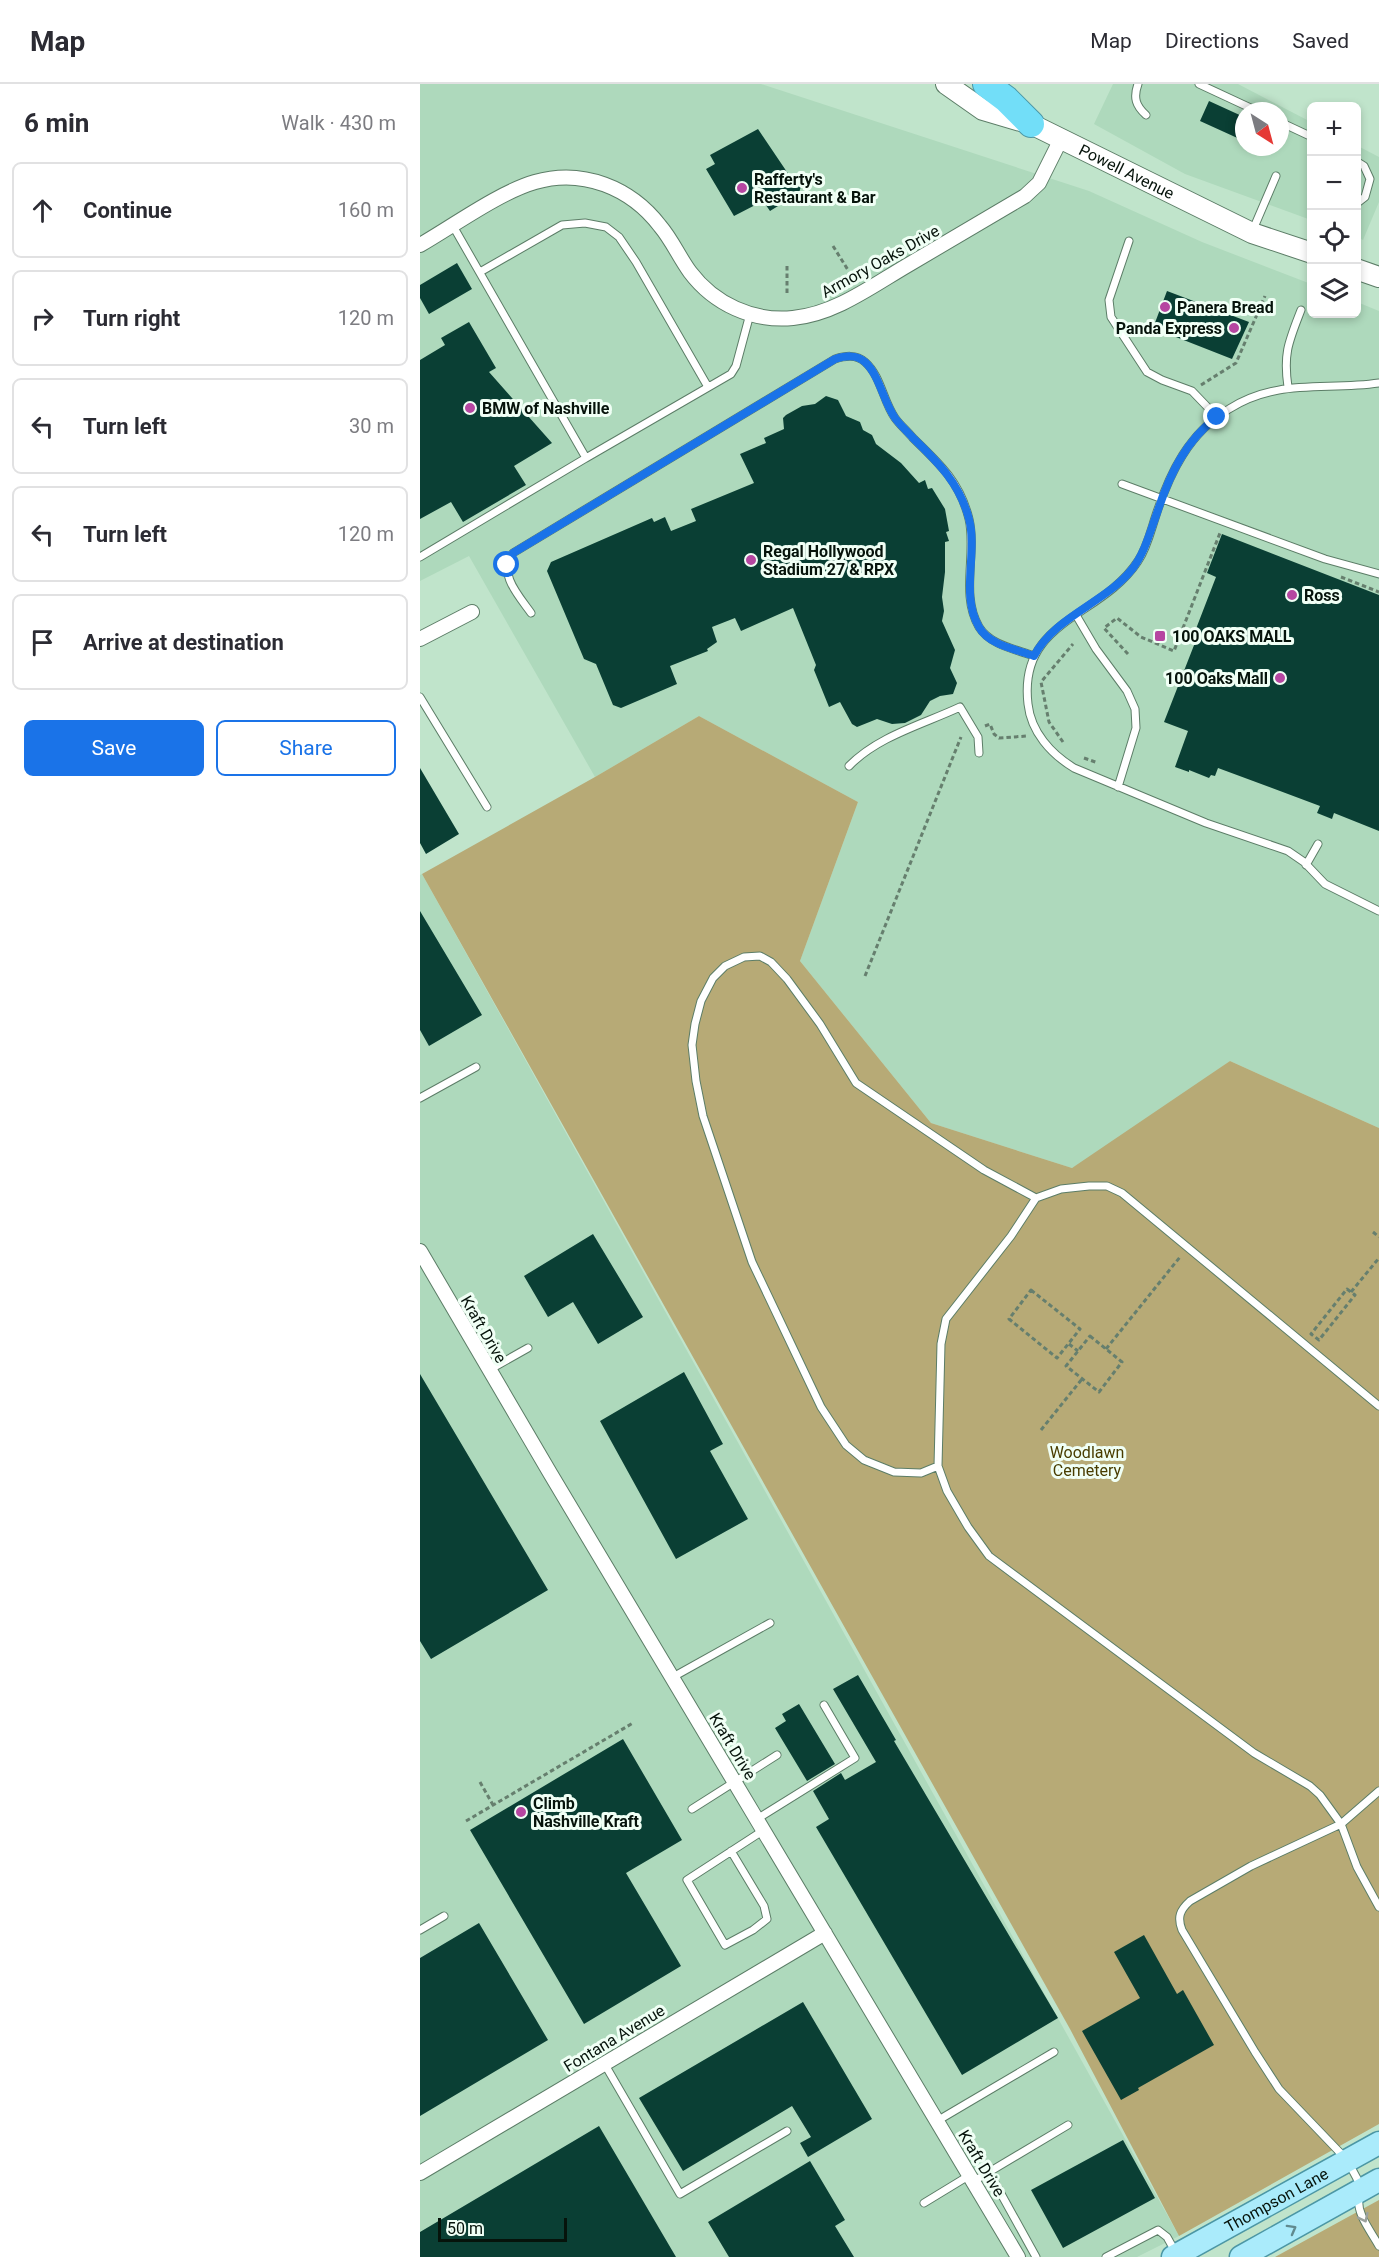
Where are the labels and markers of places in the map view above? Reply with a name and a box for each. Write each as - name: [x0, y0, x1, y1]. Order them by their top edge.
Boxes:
- place label: Rafferty's Restaurant & Bar: [754, 170, 876, 207]
- marker: Rafferty's Restaurant & Bar: [735, 181, 749, 195]
- place label: Panera Bread: [1177, 298, 1274, 317]
- marker: Panera Bread: [1158, 300, 1172, 314]
- place label: Panda Express: [1116, 319, 1222, 338]
- marker: Panda Express: [1227, 321, 1241, 335]
- place label: BMW of Nashville: [482, 399, 610, 418]
- marker: BMW of Nashville: [463, 401, 477, 415]
- place label: Regal Hollywood Stadium 27 & RPX: [763, 542, 894, 579]
- marker: Regal Hollywood Stadium 27 & RPX: [744, 553, 758, 567]
- place label: Ross: [1304, 586, 1340, 605]
- marker: Ross: [1285, 588, 1299, 602]
- place label: 100 OAKS MALL: [1172, 627, 1292, 646]
- marker: 100 OAKS MALL: [1153, 629, 1167, 643]
- place label: 100 Oaks Mall: [1165, 669, 1268, 688]
- marker: 100 Oaks Mall: [1273, 671, 1287, 685]
- place label: Climb Nashville Kraft: [533, 1794, 640, 1831]
- marker: Climb Nashville Kraft: [514, 1805, 528, 1819]

